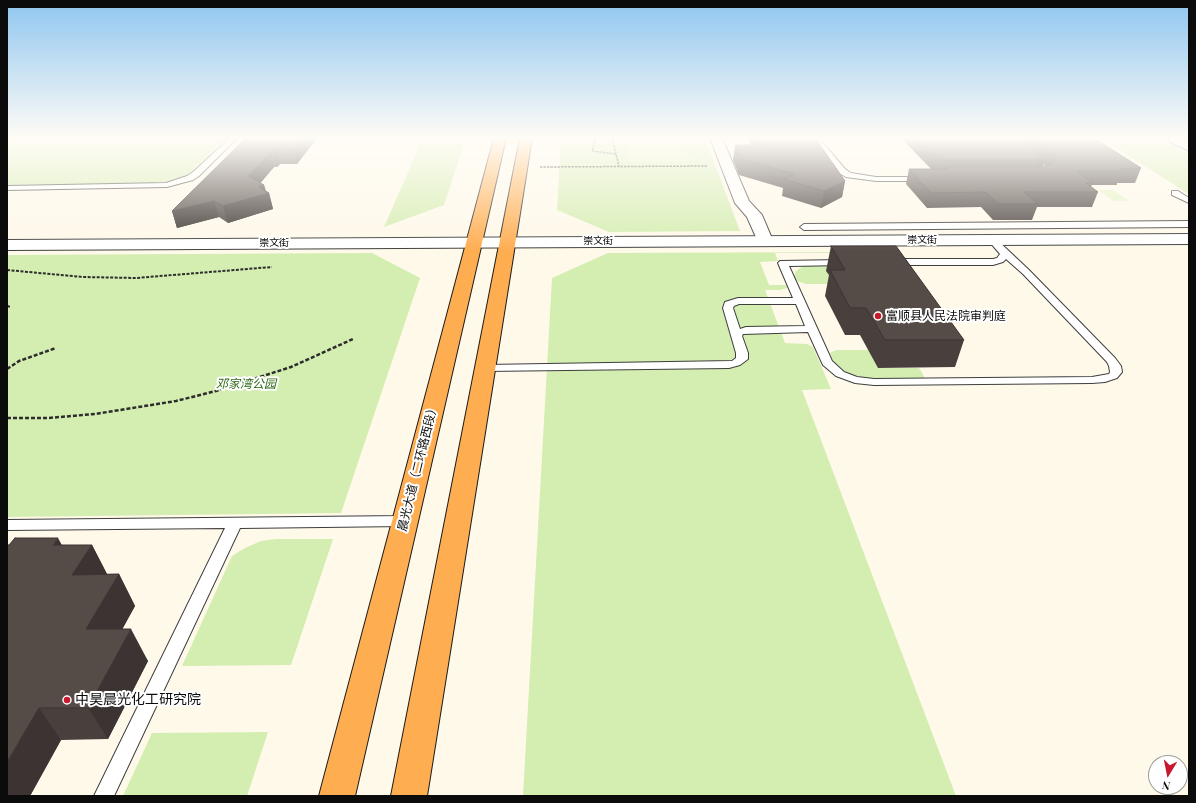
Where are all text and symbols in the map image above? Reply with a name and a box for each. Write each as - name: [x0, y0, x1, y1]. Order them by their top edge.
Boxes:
- street label: 崇文街: [907, 234, 937, 246]
- street label: 崇文街: [583, 235, 613, 247]
- street label: 崇文街: [259, 237, 289, 249]
- place label: 富顺县人民法院审判庭: [886, 309, 1006, 323]
- marker: 富顺县人民法院审判庭: [873, 311, 883, 321]
- park label: 邓家湾公园: [216, 377, 276, 391]
- street label: 晨光大道（二环路西段）: [395, 401, 441, 533]
- place label: 中昊晨光化工研究院: [75, 692, 201, 708]
- marker: 中昊晨光化工研究院: [62, 695, 72, 705]
- north arrow: [1148, 755, 1188, 795]
- text: N: [1161, 778, 1171, 794]

